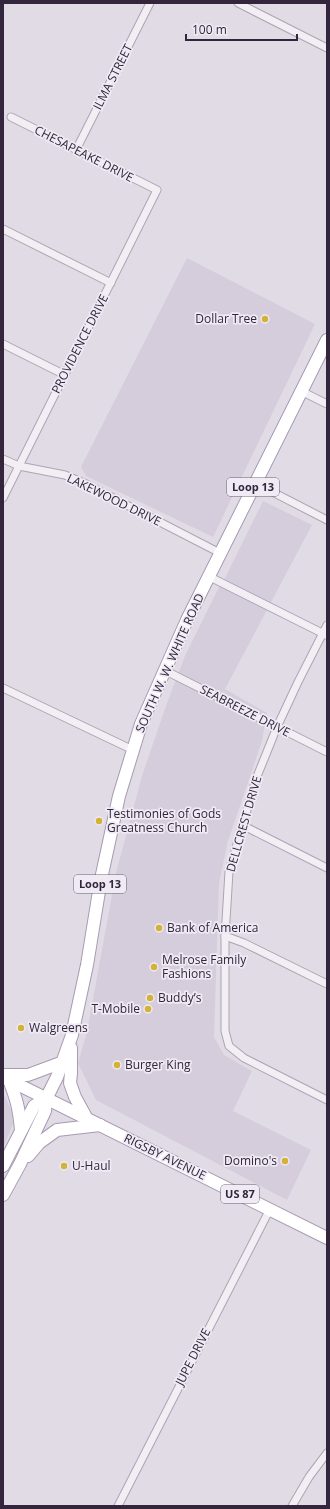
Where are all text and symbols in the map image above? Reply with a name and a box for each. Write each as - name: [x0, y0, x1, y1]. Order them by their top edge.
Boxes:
- scale bar: [186, 16, 297, 42]
- text: 100 m: [192, 21, 227, 38]
- street label: ILMA STREET: [89, 41, 137, 113]
- street label: CHESAPEAKE DRIVE: [32, 121, 137, 186]
- street label: PROVIDENCE DRIVE: [47, 291, 112, 396]
- place label: Dollar Tree: [195, 310, 257, 327]
- marker: Dollar Tree: [260, 314, 270, 324]
- street label: LAKEWOOD DRIVE: [64, 469, 164, 530]
- road number: Loop 13: [227, 478, 279, 496]
- street label: SOUTH W. W. WHITE ROAD: [131, 591, 208, 735]
- street label: SEABREEZE DRIVE: [197, 680, 293, 741]
- street label: DELLCREST DRIVE: [222, 774, 265, 874]
- place label: Testimonies of Gods Greatness Church: [107, 805, 221, 836]
- marker: Testimonies of Gods Greatness Church: [94, 816, 104, 826]
- road number: Loop 13: [74, 875, 126, 893]
- place label: Bank of America: [167, 919, 258, 936]
- marker: Bank of America: [154, 923, 164, 933]
- place label: Melrose Family Fashions: [162, 951, 247, 982]
- marker: Melrose Family Fashions: [149, 962, 159, 972]
- place label: Buddy’s: [158, 989, 202, 1006]
- marker: Buddy’s: [145, 993, 155, 1003]
- place label: T-Mobile: [91, 1000, 140, 1017]
- marker: T-Mobile: [143, 1004, 153, 1014]
- place label: Walgreens: [29, 1019, 88, 1036]
- marker: Walgreens: [16, 1023, 26, 1033]
- place label: Burger King: [125, 1056, 191, 1073]
- marker: Burger King: [112, 1060, 122, 1070]
- street label: RIGSBY AVENUE: [121, 1129, 209, 1184]
- place label: Domino's: [224, 1152, 277, 1169]
- marker: Domino's: [280, 1156, 290, 1166]
- place label: U-Haul: [72, 1157, 111, 1174]
- marker: U-Haul: [59, 1161, 69, 1171]
- road number: US 87: [221, 1185, 259, 1203]
- street label: JUPE DRIVE: [170, 1325, 214, 1389]

